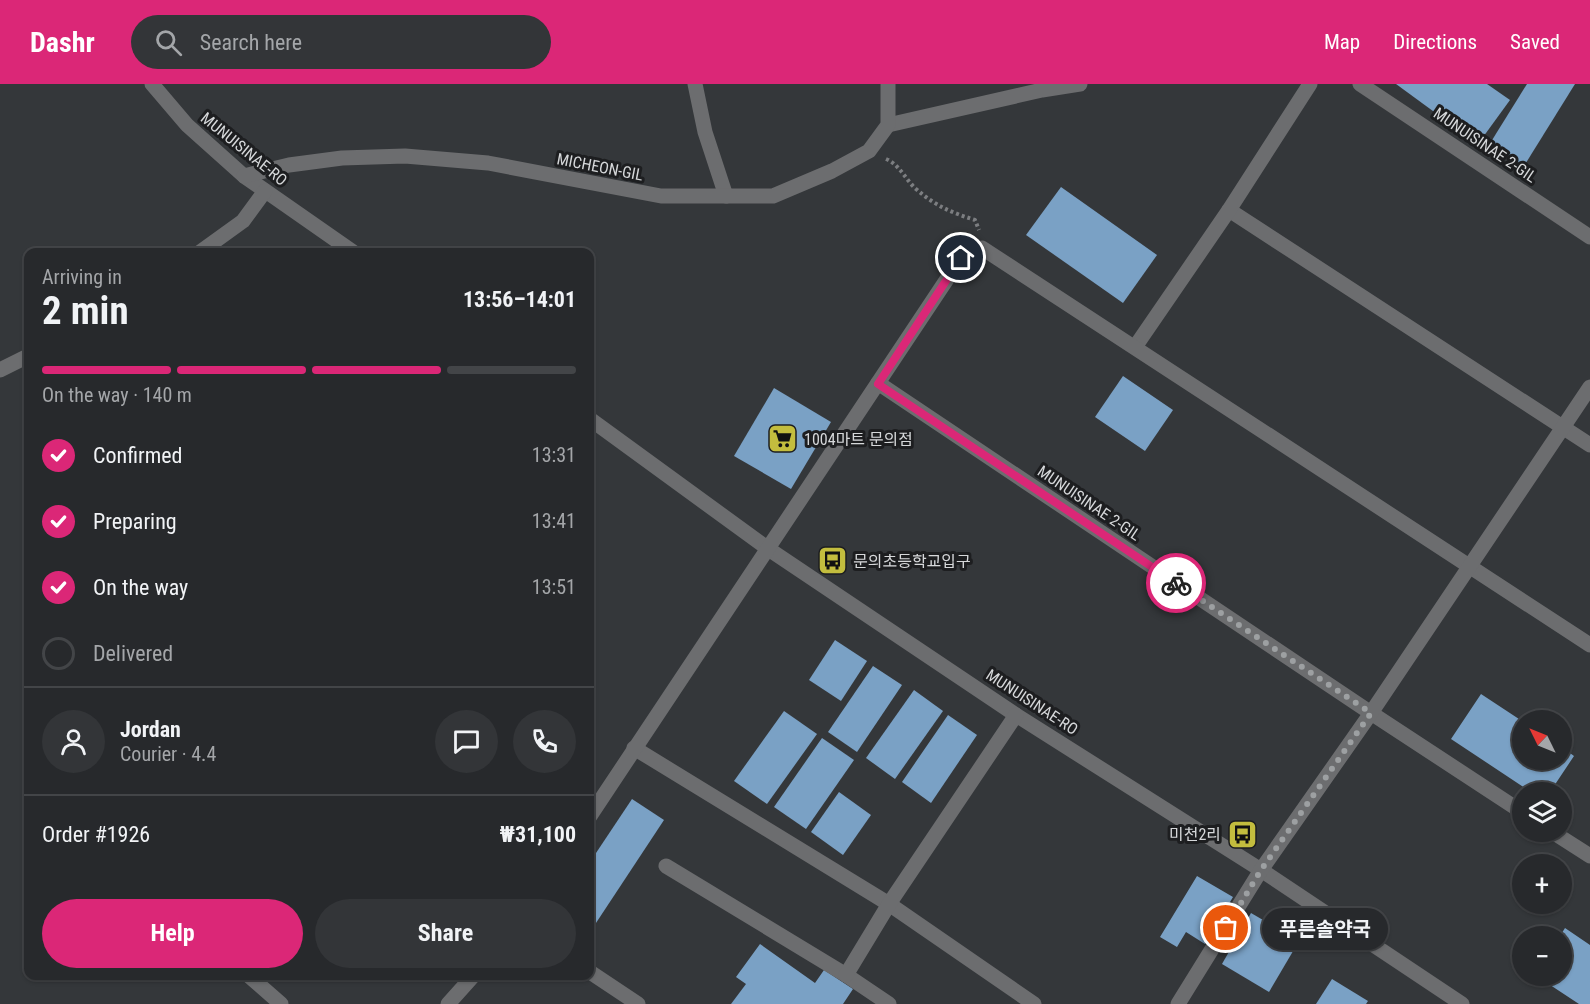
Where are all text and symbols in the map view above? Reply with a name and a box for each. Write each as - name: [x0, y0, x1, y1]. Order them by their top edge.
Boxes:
- search box: [131, 15, 551, 69]
- text: Dashr: [30, 26, 95, 59]
- icon: search: [152, 26, 185, 59]
- text: Search here: [200, 30, 302, 55]
- text: Map: [1324, 30, 1360, 54]
- text: Directions: [1393, 30, 1477, 54]
- text: Saved: [1510, 30, 1560, 54]
- street label: MUNUISINAE 2-GIL: [1430, 104, 1540, 187]
- street label: MUNUISINAE-RO: [197, 108, 291, 190]
- street label: MICHEON-GIL: [555, 149, 645, 185]
- pin: [935, 232, 986, 283]
- icon: home: [944, 241, 977, 274]
- text: Arriving in: [42, 265, 122, 289]
- text: 13:56–14:01: [463, 287, 576, 312]
- text: 2 min: [42, 288, 129, 334]
- text: On the way · 140 m: [42, 383, 192, 407]
- supermarket icon: 1004마트 문의점: [767, 423, 799, 455]
- place label: 1004마트 문의점: [804, 430, 913, 449]
- icon: check: [42, 439, 75, 472]
- text: Confirmed: [93, 443, 182, 468]
- text: 13:31: [532, 443, 576, 467]
- street label: MUNUISINAE 2-GIL: [1034, 462, 1144, 545]
- icon: check: [42, 505, 75, 538]
- text: Preparing: [93, 509, 177, 534]
- text: 13:41: [532, 509, 576, 533]
- bus stop icon: 문의초등학교입구: [816, 545, 848, 577]
- place label: 문의초등학교입구: [853, 552, 971, 571]
- courier: [1146, 553, 1206, 613]
- icon: bike: [1160, 567, 1193, 600]
- icon: check: [42, 571, 75, 604]
- text: On the way: [93, 575, 188, 600]
- text: 13:51: [532, 575, 576, 599]
- text: Delivered: [93, 641, 173, 666]
- street label: MUNUISINAE-RO: [983, 665, 1081, 739]
- button: person: [42, 710, 105, 773]
- button: chat: [435, 710, 498, 773]
- button: phone: [513, 710, 576, 773]
- north arrow: [1512, 710, 1572, 770]
- map controls: [1512, 710, 1572, 986]
- text: Jordan: [120, 717, 181, 742]
- text: Courier · 4.4: [120, 742, 216, 766]
- button: layers: [1512, 782, 1572, 842]
- bus stop icon: 미천2리: [1226, 818, 1258, 850]
- text: Order #1926: [42, 822, 150, 847]
- text: ₩31,100: [500, 822, 576, 847]
- place label: 미천2리: [1169, 825, 1221, 844]
- button: +: [1512, 854, 1572, 914]
- button: Help: [42, 899, 303, 968]
- button: Share: [315, 899, 576, 968]
- pin: [1200, 902, 1251, 953]
- callout: 푸른솔약국: [1262, 907, 1388, 949]
- icon: bag: [1209, 911, 1242, 944]
- text: 푸른솔약국: [1279, 917, 1371, 941]
- button: −: [1512, 926, 1572, 986]

